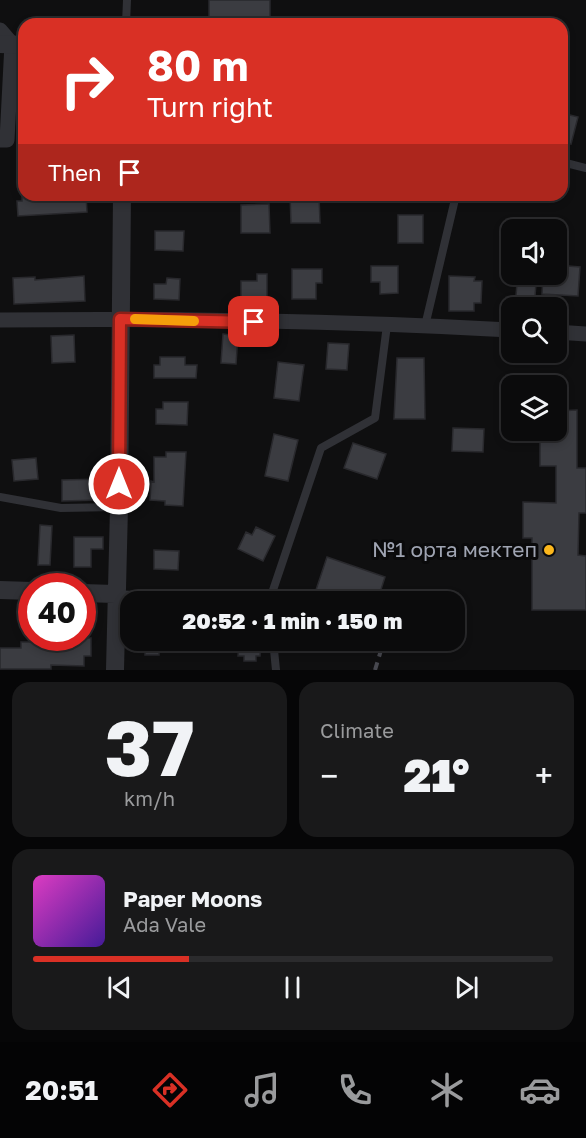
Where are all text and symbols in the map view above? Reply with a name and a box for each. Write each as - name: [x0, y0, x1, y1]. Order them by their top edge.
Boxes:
- text: 80 m: [147, 40, 248, 90]
- icon: right: [48, 42, 126, 120]
- text: Turn right: [147, 91, 273, 123]
- icon: arrive: [113, 156, 146, 189]
- text: Then: [48, 159, 101, 186]
- map controls: [501, 219, 567, 441]
- button: sound: [501, 219, 567, 285]
- pin: [228, 296, 279, 347]
- button: search: [501, 297, 567, 363]
- icon: arrive: [237, 305, 270, 338]
- button: layers: [501, 375, 567, 441]
- position arrow: [87, 452, 151, 516]
- place label: №1 орта мектеп: [372, 536, 537, 562]
- marker: №1 орта мектеп: [542, 543, 556, 557]
- speed limit sign: 40: [18, 573, 96, 651]
- text: 20:52 · 1 min · 150 m: [183, 607, 402, 634]
- text: 37: [104, 700, 195, 793]
- text: Climate: [320, 718, 394, 742]
- text: 21°: [403, 748, 470, 802]
- text: −: [320, 756, 338, 795]
- text: +: [535, 756, 553, 795]
- text: km/h: [124, 786, 175, 810]
- text: Paper Moons: [123, 885, 262, 912]
- text: Ada Vale: [123, 912, 206, 936]
- icon: previous: [103, 971, 136, 1004]
- icon: pause: [276, 971, 309, 1004]
- icon: next: [450, 971, 483, 1004]
- icon: directions: [149, 1069, 191, 1111]
- icon: music: [241, 1069, 283, 1111]
- icon: phone: [334, 1069, 376, 1111]
- icon: climate: [426, 1069, 468, 1111]
- icon: car: [519, 1069, 561, 1111]
- text: 20:51: [25, 1074, 98, 1106]

